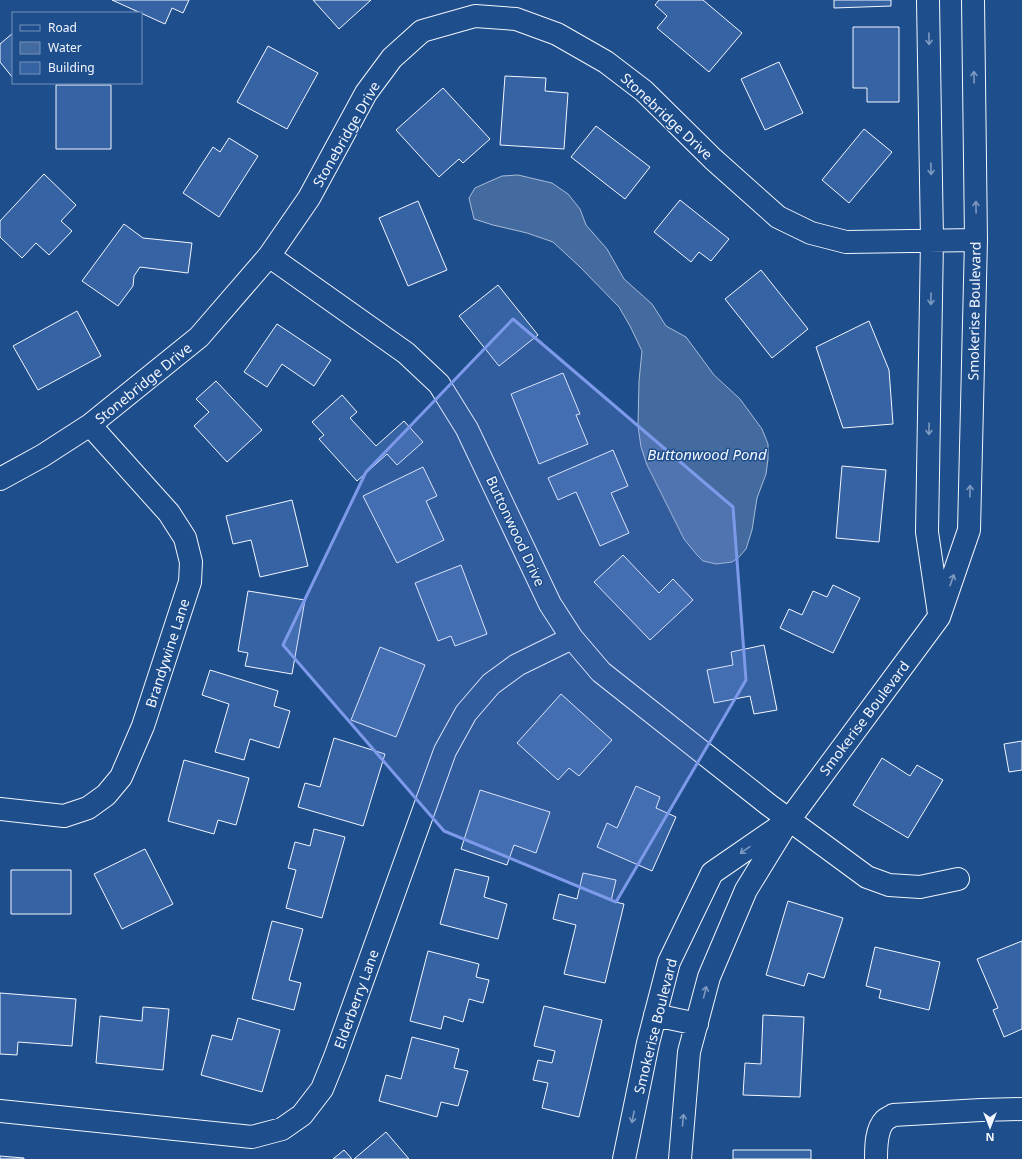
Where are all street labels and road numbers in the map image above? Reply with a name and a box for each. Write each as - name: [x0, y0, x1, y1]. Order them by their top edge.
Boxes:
- street label: Stonebridge Drive: [617, 68, 717, 164]
- street label: Stonebridge Drive: [308, 78, 384, 190]
- street label: Smokerise Boulevard: [963, 241, 985, 381]
- street label: Stonebridge Drive: [91, 338, 195, 428]
- street label: Buttonwood Drive: [482, 473, 550, 589]
- street label: Brandywine Lane: [140, 596, 194, 710]
- street label: Smokerise Boulevard: [815, 657, 913, 779]
- street label: Elderberry Lane: [329, 947, 383, 1051]
- street label: Smokerise Boulevard: [629, 956, 681, 1096]

